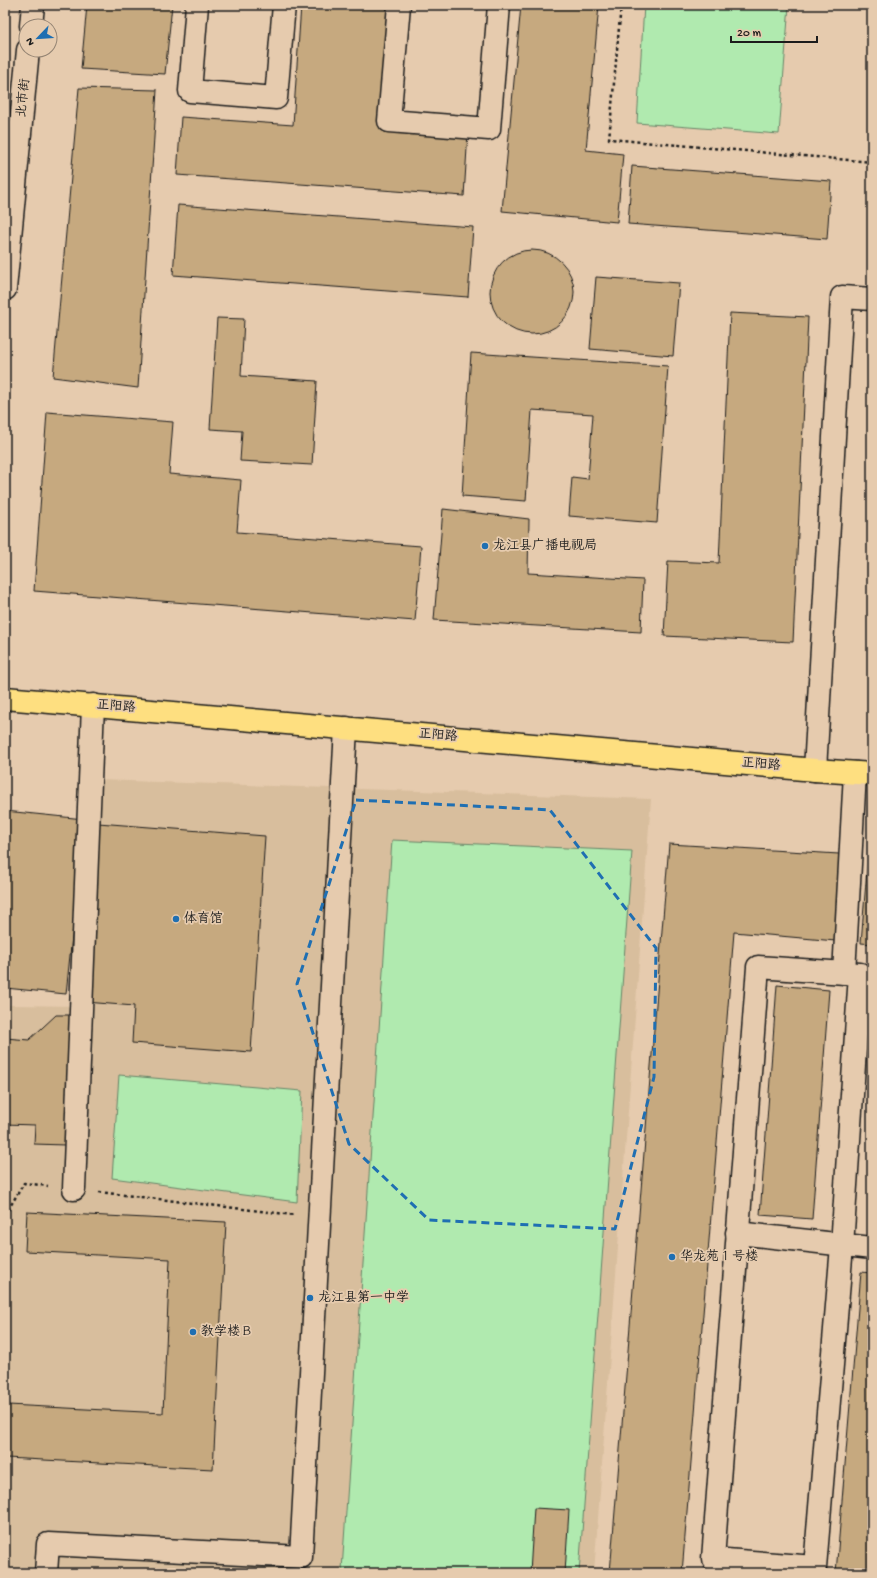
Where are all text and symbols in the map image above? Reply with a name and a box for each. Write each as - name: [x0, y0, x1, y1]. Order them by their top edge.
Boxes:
- north arrow: [18, 18, 58, 58]
- scale bar: [731, 18, 817, 44]
- text: 20 m: [737, 27, 762, 41]
- text: N: [24, 36, 38, 47]
- street label: 北市街: [14, 78, 33, 118]
- place label: 龙江县广播电视局: [493, 538, 597, 554]
- marker: 龙江县广播电视局: [480, 541, 490, 551]
- street label: 正阳路: [96, 697, 136, 716]
- street label: 正阳路: [418, 726, 458, 745]
- street label: 正阳路: [741, 755, 781, 774]
- place label: 体育馆: [184, 911, 223, 927]
- marker: 体育馆: [171, 914, 181, 924]
- place label: 华龙苑１号楼: [680, 1249, 758, 1265]
- marker: 华龙苑１号楼: [667, 1252, 677, 1262]
- place label: 龙江县第一中学: [318, 1289, 409, 1306]
- marker: 龙江县第一中学: [305, 1293, 315, 1303]
- place label: 教学楼Ｂ: [201, 1323, 253, 1340]
- marker: 教学楼Ｂ: [188, 1327, 198, 1337]

